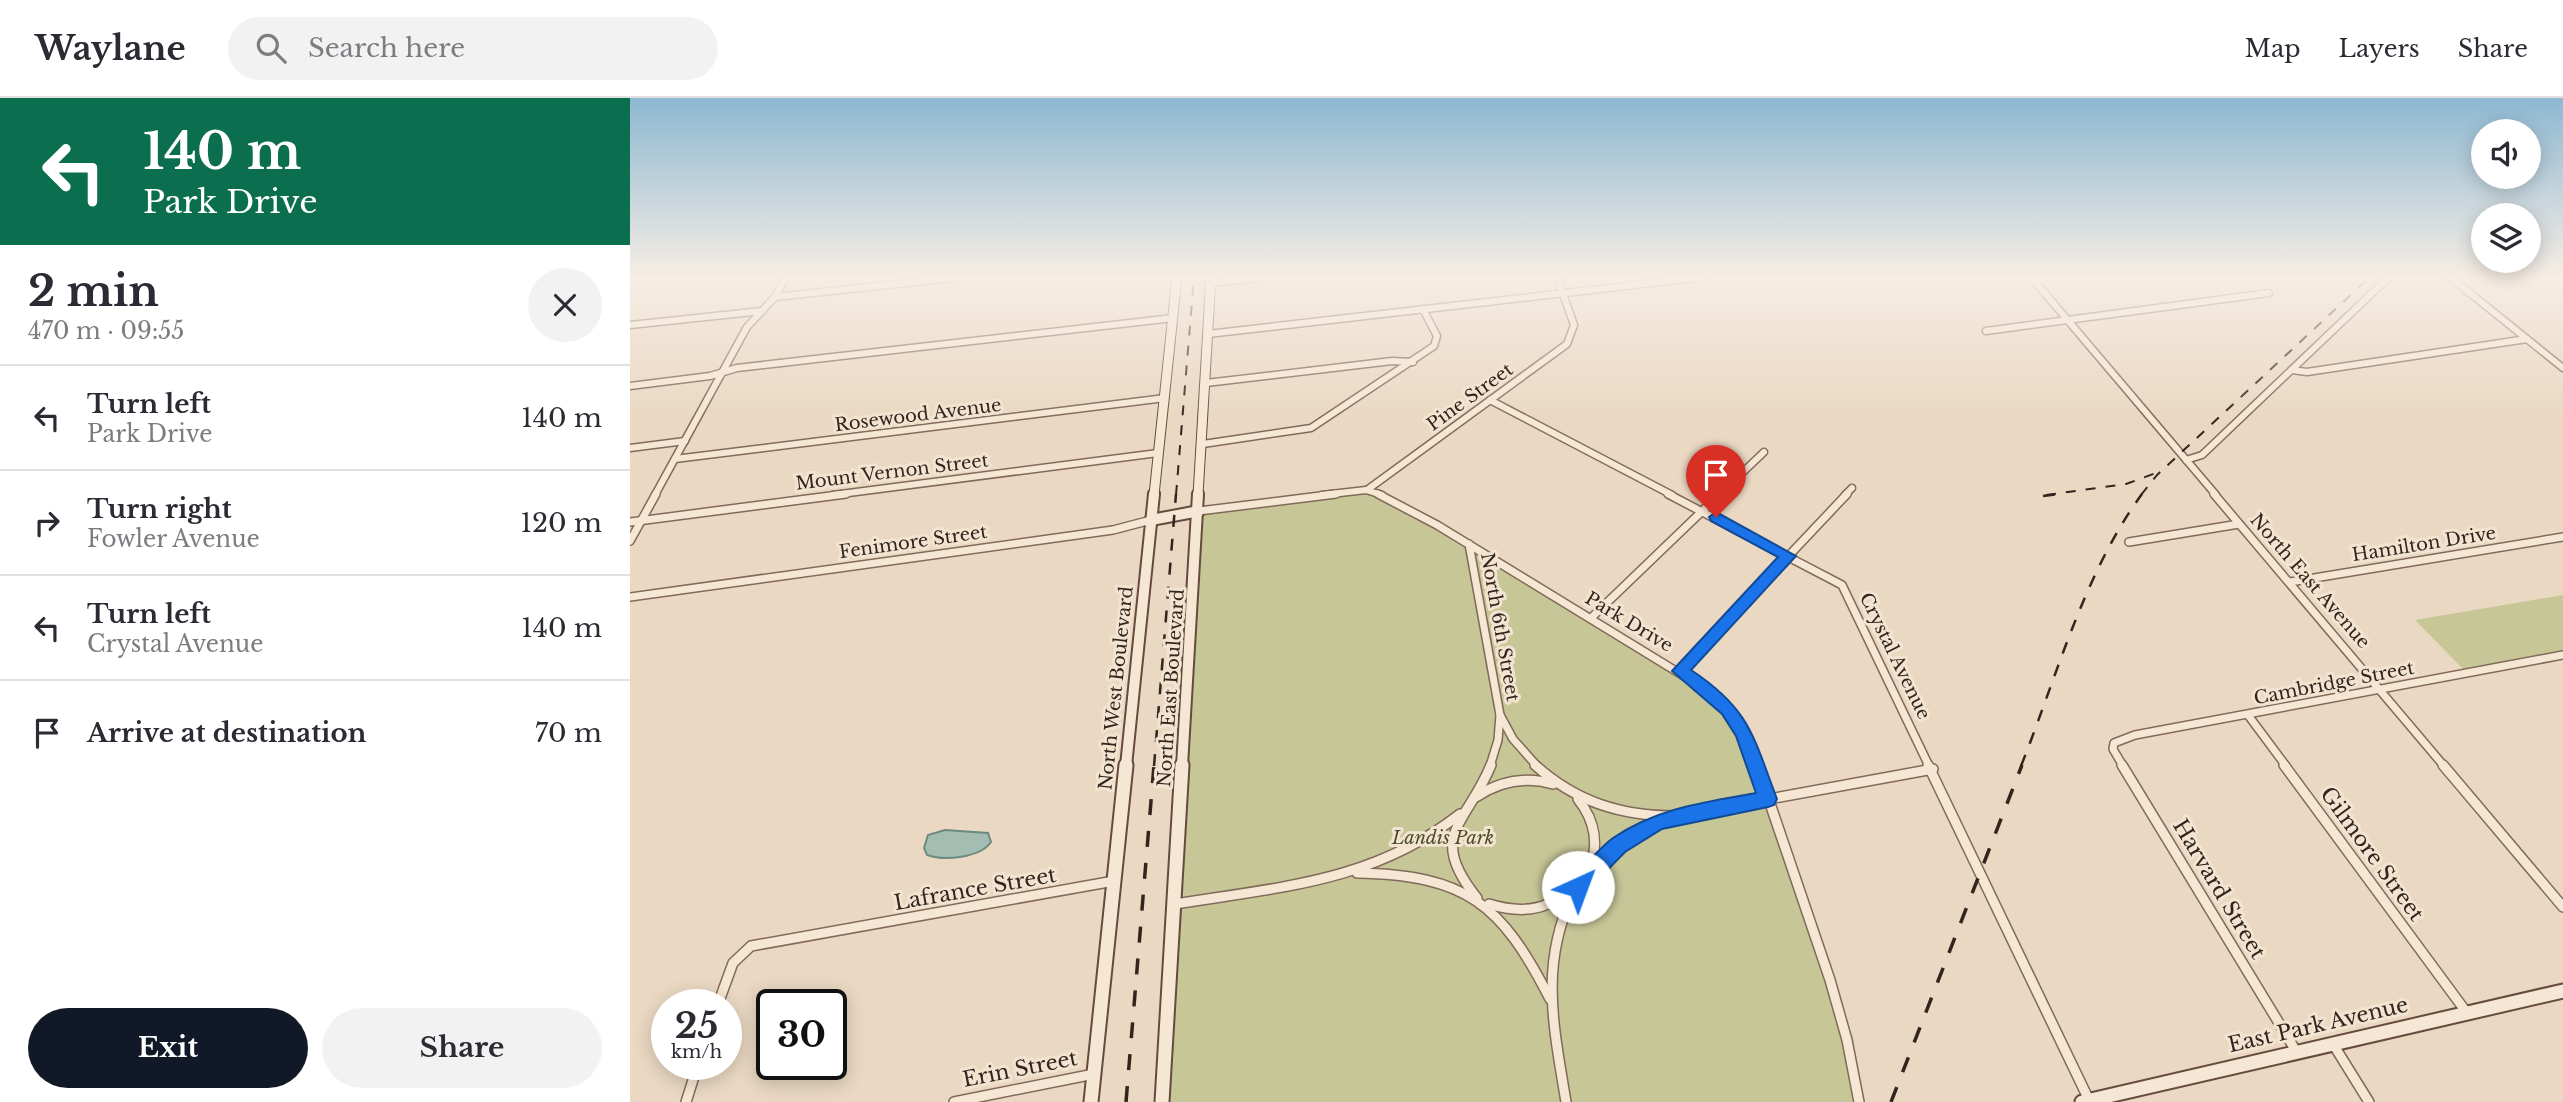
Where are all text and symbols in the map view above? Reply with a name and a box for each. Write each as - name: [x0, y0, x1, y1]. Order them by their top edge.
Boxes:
- search box: [228, 17, 718, 80]
- text: Waylane: [35, 28, 186, 69]
- icon: search: [252, 29, 290, 67]
- text: Search here: [308, 32, 465, 64]
- text: Map: [2245, 34, 2301, 63]
- text: Layers: [2339, 34, 2420, 63]
- text: Share: [2458, 34, 2528, 63]
- map controls: [2471, 119, 2541, 273]
- button: sound: [2471, 119, 2541, 189]
- text: 140 m: [143, 121, 301, 182]
- icon: left: [28, 126, 119, 217]
- text: Park Drive: [143, 182, 318, 222]
- button: layers: [2471, 203, 2541, 273]
- text: 2 min: [28, 265, 159, 317]
- button: close: [528, 268, 602, 342]
- text: 470 m · 09:55: [28, 317, 184, 345]
- street label: Pine Street: [1423, 358, 1517, 435]
- text: Turn left: [87, 388, 211, 420]
- street label: Rosewood Avenue: [833, 394, 1003, 436]
- icon: left: [28, 399, 66, 437]
- text: 140 m: [521, 402, 602, 434]
- text: Park Drive: [87, 420, 212, 448]
- pin: [1686, 445, 1746, 517]
- street label: Mount Vernon Street: [794, 449, 990, 495]
- icon: arrive: [1697, 456, 1735, 494]
- text: Turn right: [87, 493, 232, 525]
- icon: right: [28, 504, 66, 542]
- text: 120 m: [520, 507, 602, 539]
- street label: North East Avenue: [2245, 509, 2375, 653]
- street label: Fenimore Street: [838, 521, 989, 563]
- street label: Hamilton Drive: [2350, 522, 2498, 566]
- text: Fowler Avenue: [87, 525, 260, 553]
- street label: North 6th Street: [1476, 551, 1524, 703]
- street label: North West Boulevard: [1094, 585, 1138, 791]
- street label: Park Drive: [1581, 587, 1677, 657]
- street label: North East Boulevard: [1153, 588, 1189, 788]
- street label: Crystal Avenue: [1855, 589, 1935, 723]
- text: Turn left: [87, 598, 211, 630]
- icon: left: [28, 609, 66, 647]
- text: 140 m: [521, 612, 602, 644]
- text: Crystal Avenue: [87, 630, 263, 658]
- street label: Cambridge Street: [2252, 657, 2416, 709]
- icon: arrive: [28, 714, 66, 752]
- text: Arrive at destination: [87, 717, 367, 749]
- text: 70 m: [535, 717, 602, 749]
- street label: Gilmore Street: [2315, 782, 2429, 926]
- street label: Harvard Street: [2167, 814, 2271, 964]
- park label: Landis Park: [1391, 827, 1494, 849]
- position arrow: [1541, 850, 1615, 924]
- street label: Lafrance Street: [892, 862, 1058, 916]
- speed limit sign: 30: [756, 989, 847, 1080]
- street label: East Park Avenue: [2225, 992, 2411, 1058]
- text: 25: [675, 1004, 718, 1047]
- button: Exit: [28, 1008, 308, 1088]
- button: Share: [322, 1008, 602, 1088]
- text: km/h: [671, 1041, 722, 1063]
- street label: Erin Street: [961, 1045, 1080, 1093]

